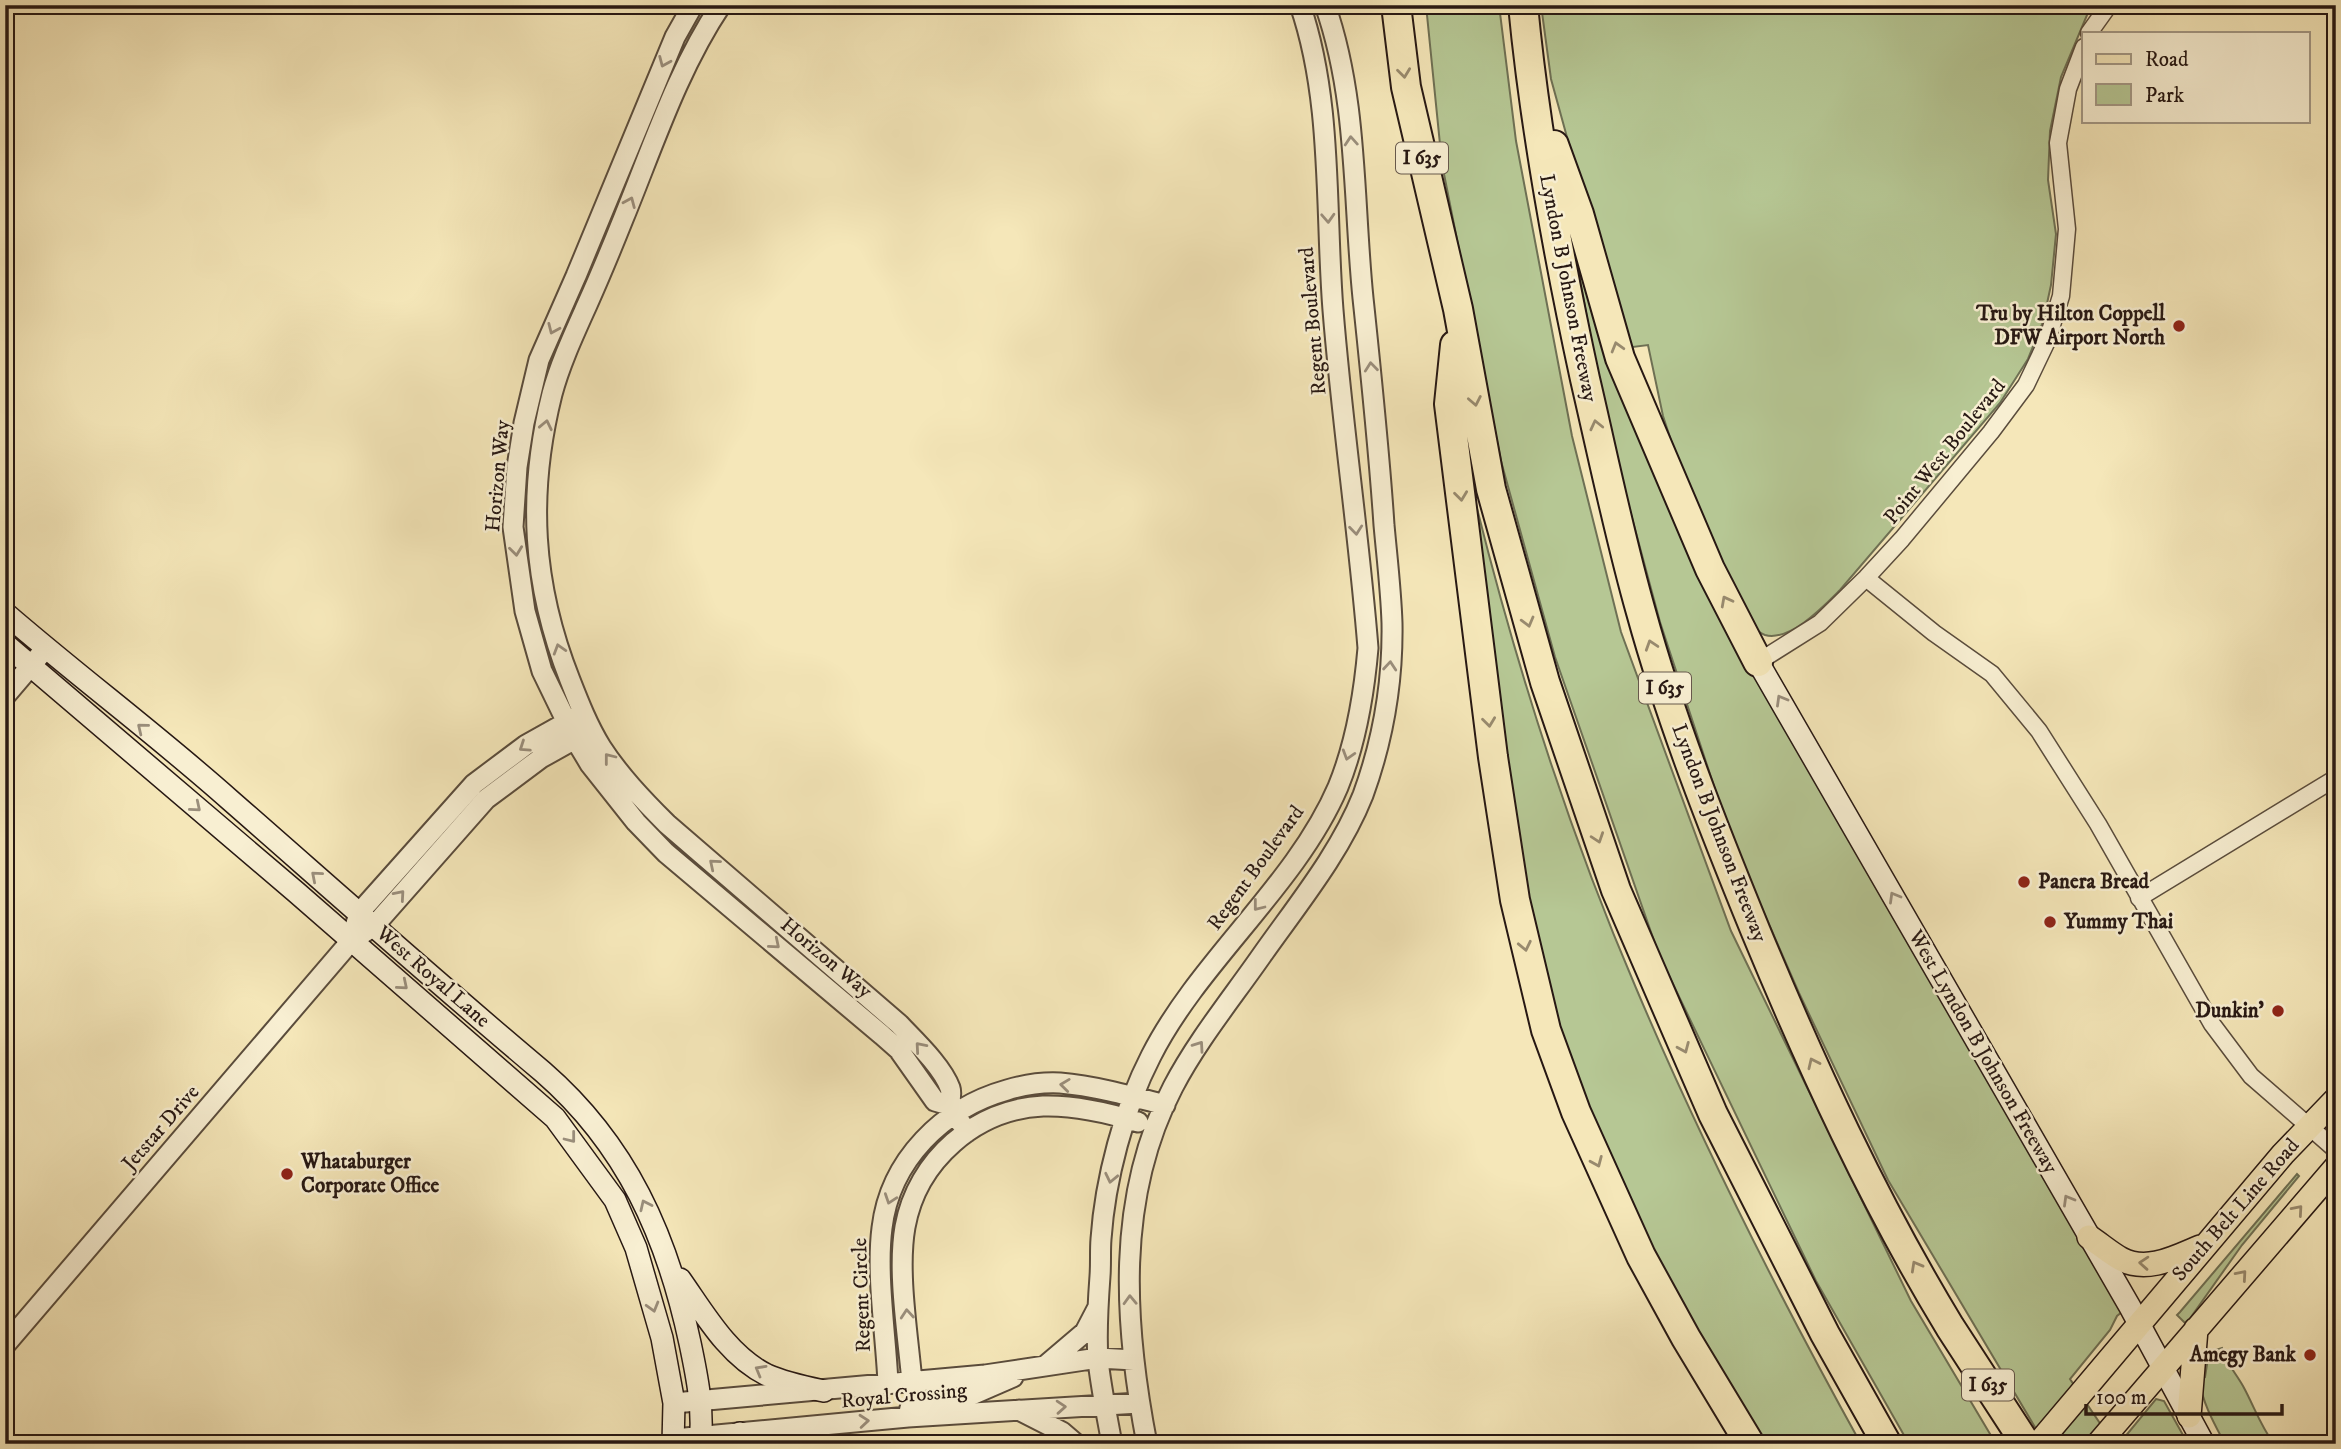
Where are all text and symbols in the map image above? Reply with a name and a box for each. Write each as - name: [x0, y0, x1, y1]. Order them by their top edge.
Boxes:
- legend: [2082, 32, 2310, 122]
- text: Road: [2145, 47, 2189, 73]
- one-way arrow: [658, 55, 672, 67]
- one-way arrow: [1397, 67, 1412, 79]
- text: Park: [2145, 83, 2185, 109]
- one-way arrow: [1344, 135, 1359, 146]
- road number: I 635: [1396, 142, 1448, 174]
- street label: Lyndon B Johnson Freeway: [1533, 172, 1603, 405]
- one-way arrow: [622, 197, 636, 209]
- one-way arrow: [1320, 212, 1335, 223]
- street label: Regent Boulevard: [1294, 245, 1332, 396]
- place label: Tru by Hilton Coppell DFW Airport North: [1975, 301, 2166, 351]
- marker: Tru by Hilton Coppell DFW Airport North: [2171, 318, 2187, 334]
- one-way arrow: [547, 322, 561, 334]
- one-way arrow: [1611, 342, 1626, 354]
- one-way arrow: [1363, 361, 1378, 373]
- street label: Point West Boulevard: [1878, 374, 2012, 530]
- one-way arrow: [1467, 395, 1482, 407]
- street label: Horizon Way: [480, 418, 516, 533]
- one-way arrow: [537, 419, 552, 431]
- one-way arrow: [1589, 419, 1604, 431]
- one-way arrow: [1454, 490, 1469, 502]
- one-way arrow: [1348, 525, 1363, 536]
- one-way arrow: [508, 545, 523, 557]
- one-way arrow: [1721, 596, 1735, 608]
- one-way arrow: [1520, 615, 1534, 627]
- one-way arrow: [1645, 640, 1660, 652]
- one-way arrow: [553, 644, 567, 656]
- one-way arrow: [1382, 660, 1397, 671]
- road number: I 635: [1639, 673, 1691, 704]
- one-way arrow: [1776, 694, 1789, 707]
- one-way arrow: [1482, 716, 1497, 728]
- street label: Lyndon B Johnson Freeway: [1665, 720, 1773, 947]
- one-way arrow: [138, 724, 151, 736]
- one-way arrow: [519, 739, 532, 752]
- one-way arrow: [1342, 748, 1357, 760]
- one-way arrow: [605, 753, 618, 765]
- one-way arrow: [188, 799, 201, 811]
- street label: Regent Boulevard: [1202, 800, 1310, 936]
- one-way arrow: [1590, 831, 1604, 844]
- one-way arrow: [709, 860, 722, 872]
- place label: Panera Bread: [2038, 869, 2150, 895]
- one-way arrow: [311, 872, 324, 884]
- marker: Panera Bread: [2016, 874, 2032, 890]
- one-way arrow: [392, 891, 404, 904]
- one-way arrow: [1889, 892, 1902, 904]
- one-way arrow: [1254, 898, 1267, 910]
- place label: Yummy Thai: [2063, 909, 2174, 935]
- street label: Horizon Way: [775, 912, 878, 1005]
- marker: Yummy Thai: [2042, 914, 2058, 930]
- street label: West Royal Lane: [370, 920, 496, 1034]
- street label: West Lyndon B Johnson Freeway: [1902, 925, 2064, 1179]
- one-way arrow: [766, 936, 779, 948]
- one-way arrow: [1517, 940, 1532, 952]
- one-way arrow: [395, 977, 408, 989]
- place label: Dunkin': [2195, 998, 2265, 1024]
- marker: Dunkin': [2270, 1003, 2286, 1019]
- one-way arrow: [1191, 1041, 1203, 1054]
- one-way arrow: [1676, 1042, 1690, 1054]
- one-way arrow: [916, 1043, 928, 1056]
- one-way arrow: [1807, 1058, 1821, 1070]
- one-way arrow: [1060, 1077, 1071, 1092]
- street label: Jetstar Drive: [115, 1080, 205, 1178]
- one-way arrow: [562, 1130, 575, 1142]
- street label: South Belt Line Road: [2167, 1133, 2306, 1287]
- place label: Whataburger Corporate Office: [300, 1149, 440, 1199]
- one-way arrow: [1589, 1154, 1603, 1167]
- marker: Whataburger Corporate Office: [279, 1166, 295, 1182]
- one-way arrow: [1104, 1172, 1119, 1184]
- one-way arrow: [884, 1193, 898, 1205]
- one-way arrow: [2064, 1195, 2077, 1208]
- one-way arrow: [639, 1200, 653, 1212]
- one-way arrow: [2290, 1205, 2302, 1218]
- street label: Regent Circle: [847, 1237, 877, 1353]
- one-way arrow: [2139, 1256, 2150, 1271]
- one-way arrow: [1911, 1261, 1924, 1273]
- one-way arrow: [2234, 1270, 2246, 1283]
- one-way arrow: [1123, 1295, 1138, 1306]
- one-way arrow: [645, 1300, 660, 1312]
- one-way arrow: [900, 1308, 915, 1319]
- place label: Amegy Bank: [2189, 1342, 2297, 1368]
- marker: Amegy Bank: [2302, 1347, 2318, 1363]
- one-way arrow: [754, 1365, 767, 1378]
- road number: I 635: [1962, 1370, 2014, 1400]
- scale bar: [2086, 1372, 2282, 1416]
- street label: Royal Crossing: [840, 1377, 969, 1414]
- text: 100 m: [2096, 1385, 2147, 1411]
- one-way arrow: [1056, 1400, 1067, 1415]
- one-way arrow: [859, 1414, 870, 1429]

